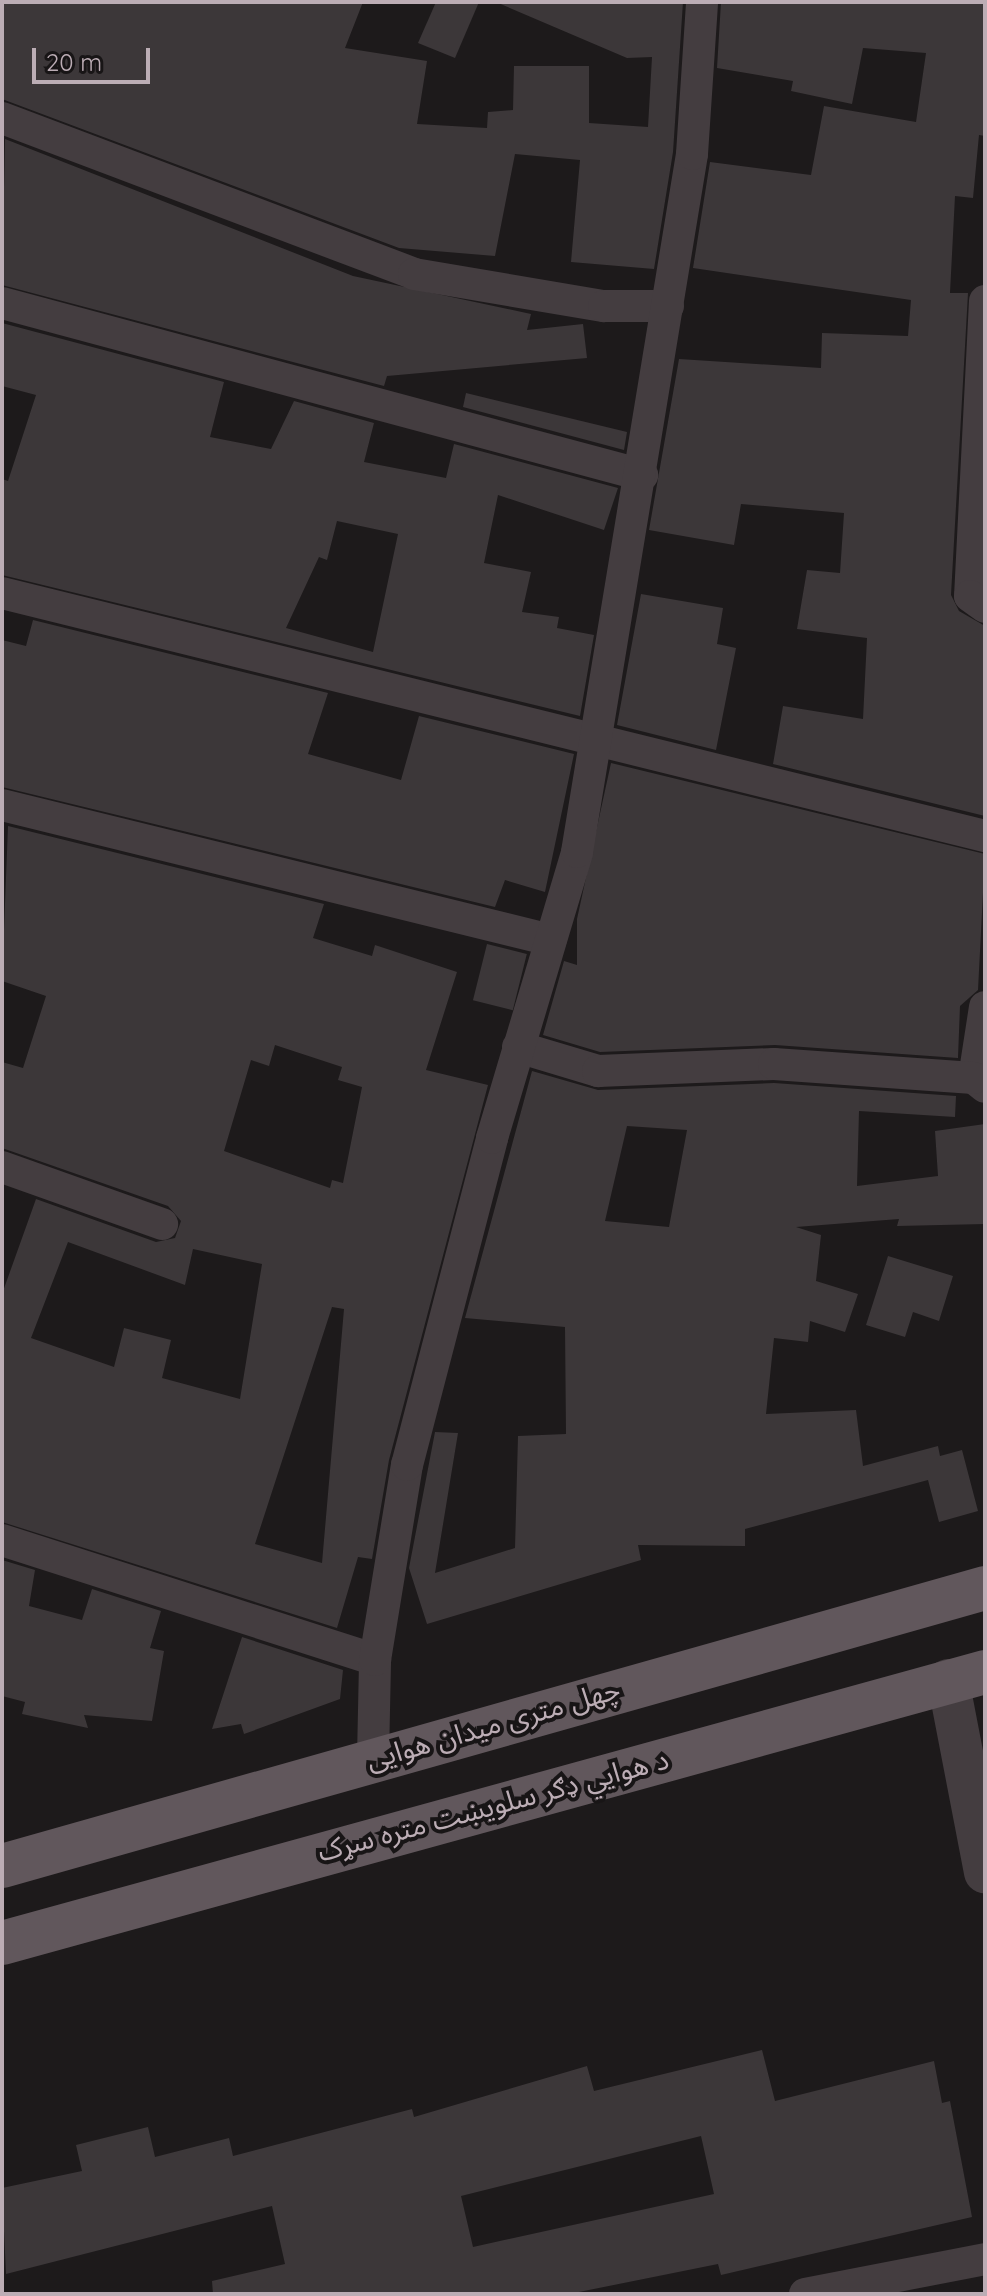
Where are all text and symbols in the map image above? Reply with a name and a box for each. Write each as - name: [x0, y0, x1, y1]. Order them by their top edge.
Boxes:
- scale bar: [36, 32, 154, 82]
- text: 20 m: [46, 47, 102, 77]
- street label: چهل متری میدان هوایی: [362, 1672, 624, 1776]
- street label: د هوايي ډګر سلویښت متره سړک: [314, 1742, 672, 1868]

